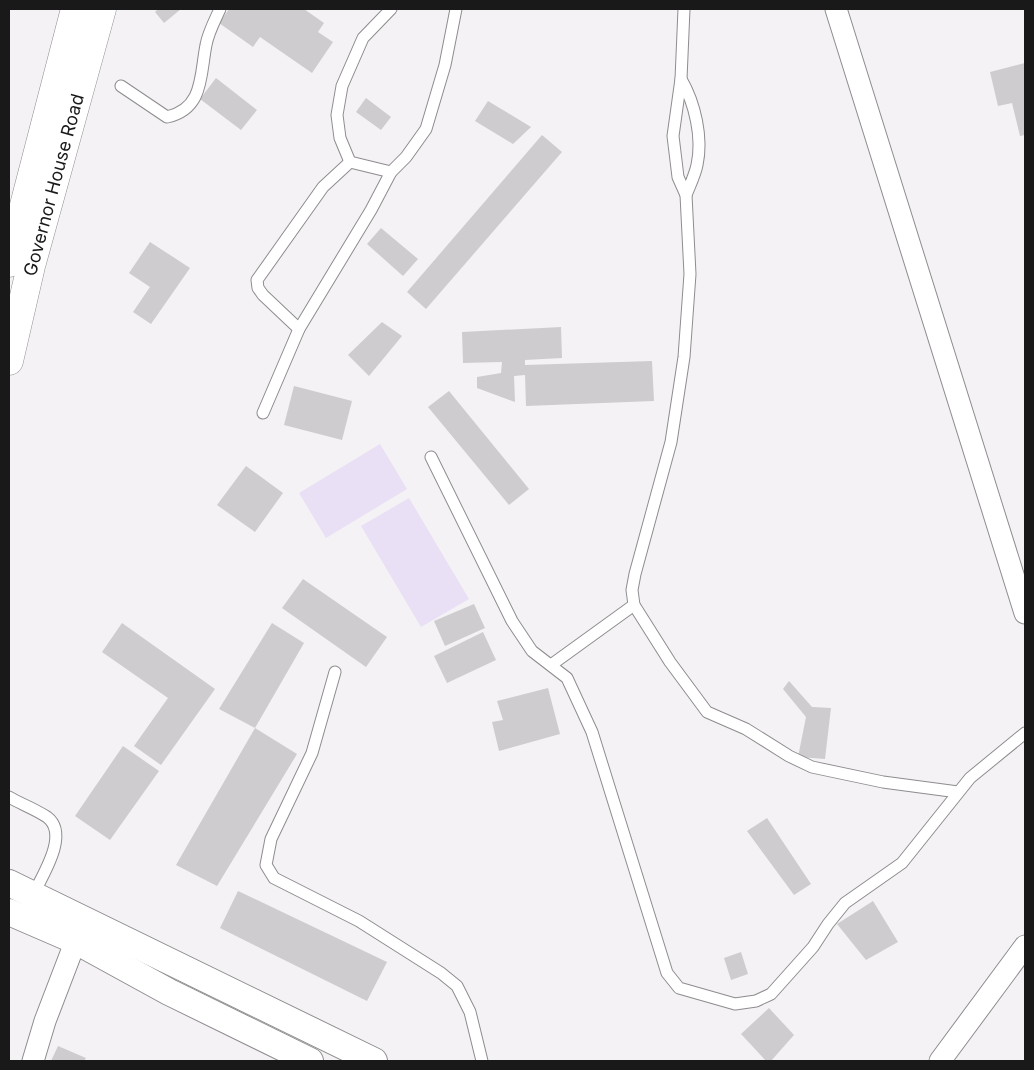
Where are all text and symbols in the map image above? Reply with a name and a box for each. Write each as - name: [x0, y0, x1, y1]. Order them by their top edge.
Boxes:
- street label: Governor House Road: [19, 91, 88, 278]

